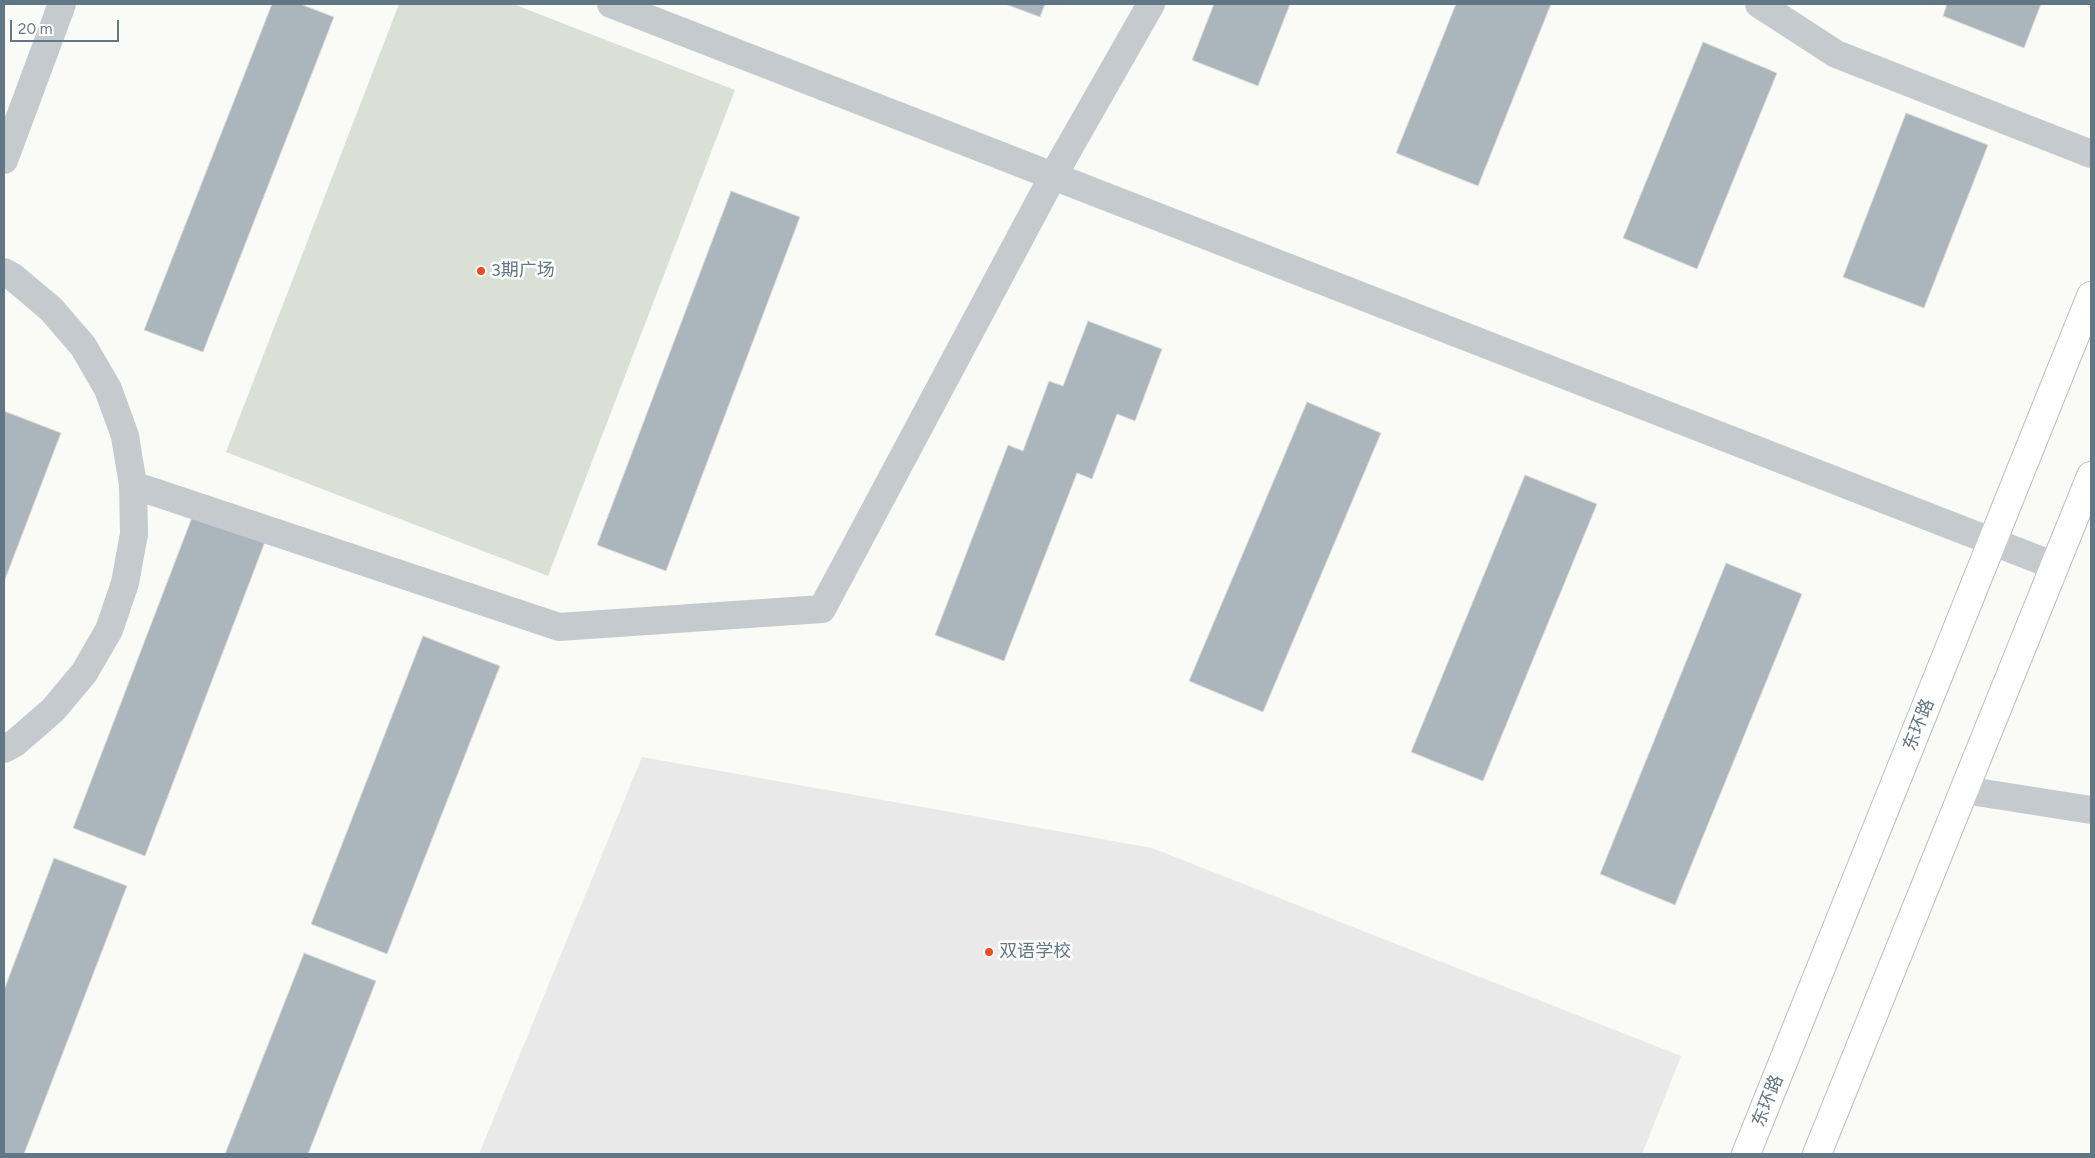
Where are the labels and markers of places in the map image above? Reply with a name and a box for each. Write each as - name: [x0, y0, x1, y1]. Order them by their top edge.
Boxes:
- place label: 3期广场: [491, 260, 555, 282]
- marker: 3期广场: [475, 265, 487, 277]
- place label: 双语学校: [999, 941, 1071, 963]
- marker: 双语学校: [983, 946, 995, 958]

